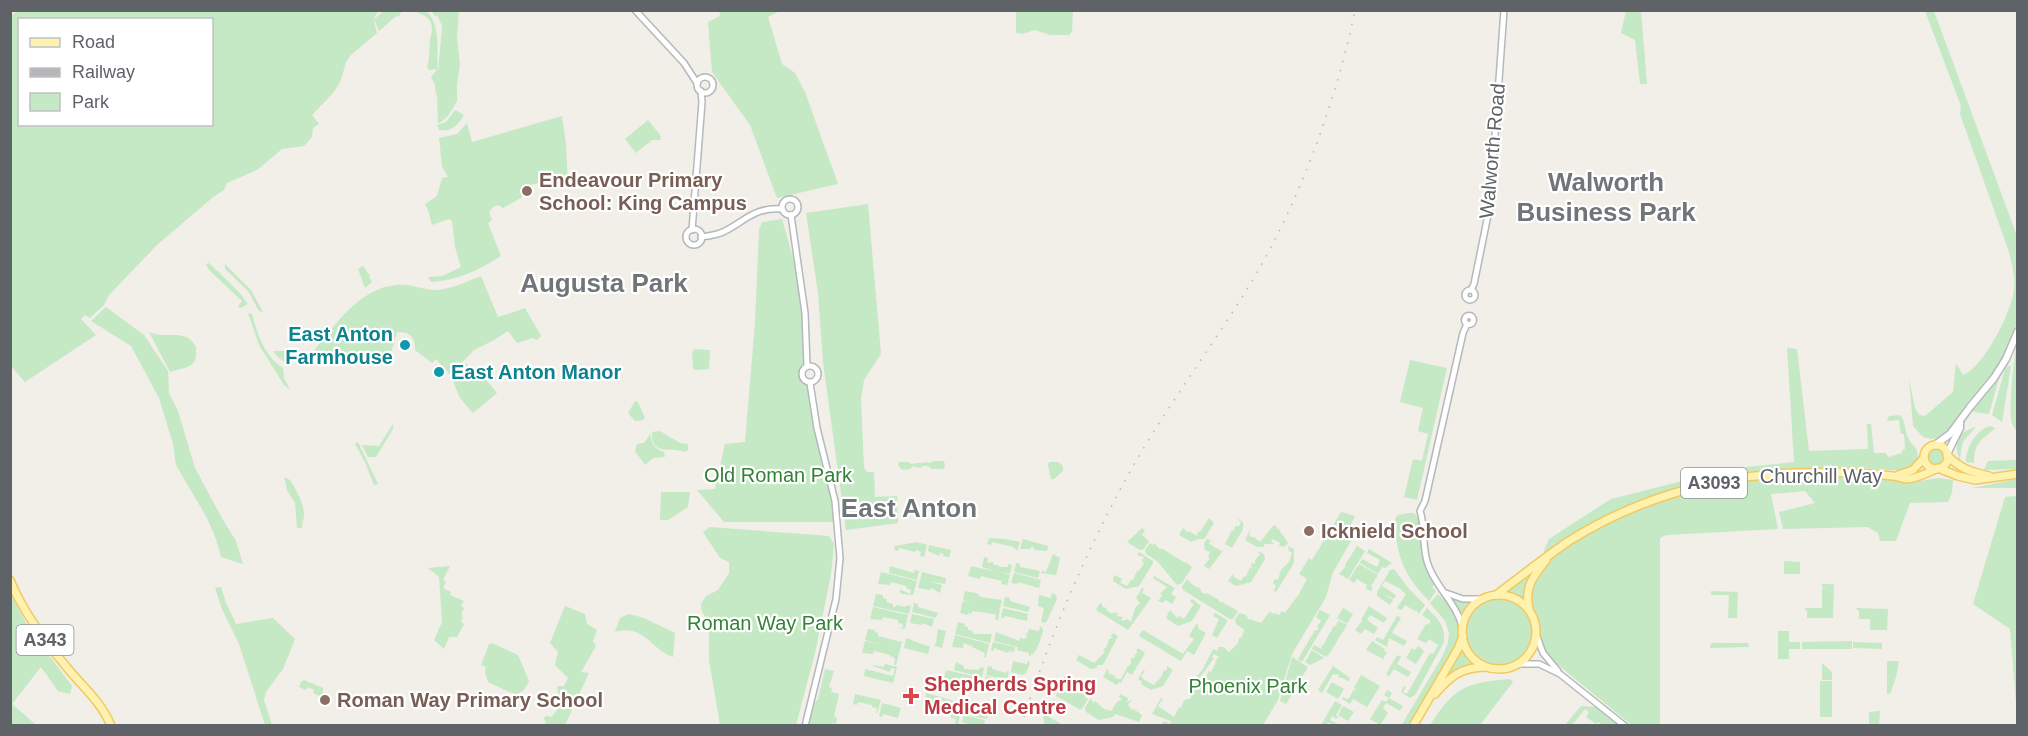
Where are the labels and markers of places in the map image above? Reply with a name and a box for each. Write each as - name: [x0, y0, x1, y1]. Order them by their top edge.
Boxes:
- place label: Endeavour Primary School: King Campus: [539, 169, 747, 214]
- marker: Endeavour Primary School: King Campus: [520, 184, 534, 198]
- place label: East Anton Farmhouse: [285, 323, 393, 368]
- marker: East Anton Farmhouse: [398, 338, 412, 352]
- place label: East Anton Manor: [451, 361, 622, 383]
- marker: East Anton Manor: [432, 365, 446, 379]
- place label: Icknield School: [1321, 520, 1468, 542]
- marker: Icknield School: [1302, 524, 1316, 538]
- place label: Shepherds Spring Medical Centre: [924, 673, 1096, 718]
- marker: Shepherds Spring Medical Centre: [902, 687, 920, 705]
- place label: Roman Way Primary School: [337, 689, 603, 711]
- marker: Roman Way Primary School: [318, 693, 332, 707]

